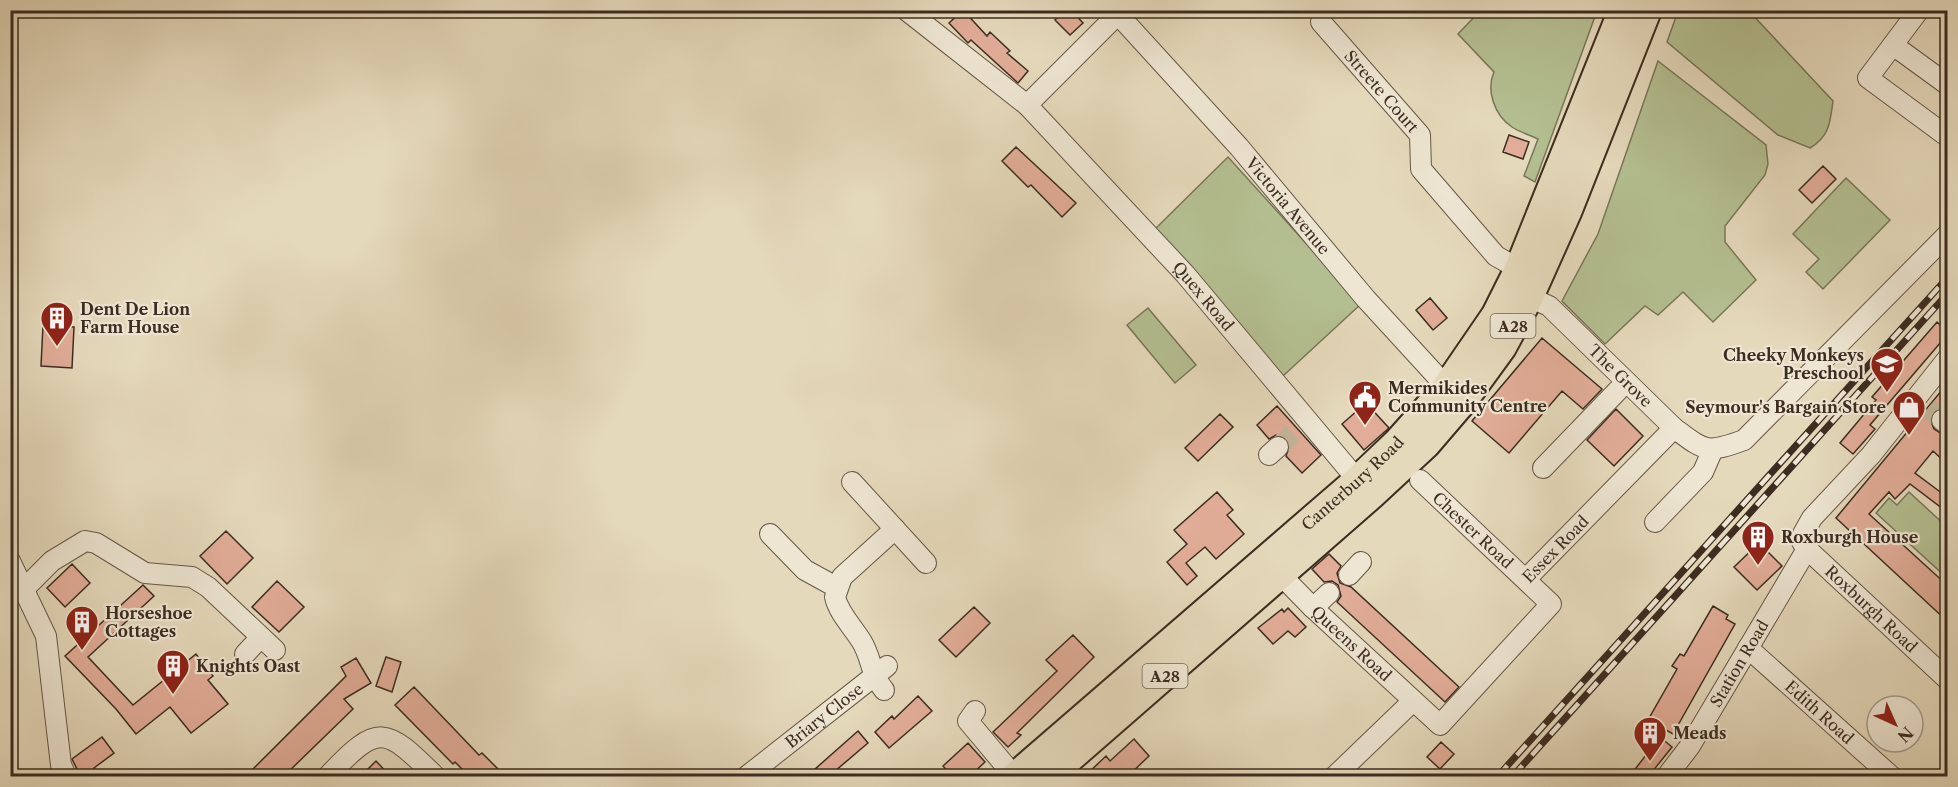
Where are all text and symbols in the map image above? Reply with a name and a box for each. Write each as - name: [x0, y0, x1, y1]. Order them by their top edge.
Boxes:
- street label: Streete Court: [1340, 46, 1423, 137]
- street label: Victoria Avenue: [1241, 152, 1334, 258]
- street label: Quex Road: [1169, 257, 1238, 335]
- place label: Dent De Lion Farm House: [80, 299, 190, 337]
- building icon: Dent De Lion Farm House: [39, 300, 75, 347]
- road number: A28: [1490, 314, 1536, 338]
- street label: The Grove: [1584, 340, 1656, 411]
- place label: Cheeky Monkeys Preschool: [1723, 345, 1864, 383]
- school or university icon: Cheeky Monkeys Preschool: [1869, 346, 1905, 393]
- place label: Mermikides Community Centre: [1388, 378, 1547, 416]
- public building icon: Mermikides Community Centre: [1347, 379, 1383, 426]
- shop icon: Seymour's Bargain Store: [1891, 389, 1927, 436]
- place label: Seymour's Bargain Store: [1685, 397, 1886, 417]
- street label: Canterbury Road: [1297, 432, 1408, 534]
- street label: Chester Road: [1428, 488, 1518, 573]
- street label: Essex Road: [1518, 511, 1593, 587]
- building icon: Roxburgh House: [1740, 519, 1776, 566]
- place label: Roxburgh House: [1781, 527, 1919, 547]
- street label: Roxburgh Road: [1821, 561, 1922, 657]
- street label: Queens Road: [1307, 602, 1396, 686]
- place label: Horseshoe Cottages: [105, 603, 193, 641]
- building icon: Horseshoe Cottages: [64, 604, 100, 651]
- street label: Station Road: [1706, 616, 1773, 710]
- building icon: Knights Oast: [155, 648, 191, 695]
- place label: Knights Oast: [196, 656, 301, 676]
- road number: A28: [1142, 664, 1188, 688]
- street label: Edith Road: [1781, 676, 1858, 748]
- street label: Briary Close: [781, 679, 867, 752]
- north arrow: [1865, 694, 1925, 754]
- building icon: Meads: [1632, 715, 1668, 762]
- place label: Meads: [1673, 723, 1727, 743]
- text: N: [1894, 723, 1918, 747]

